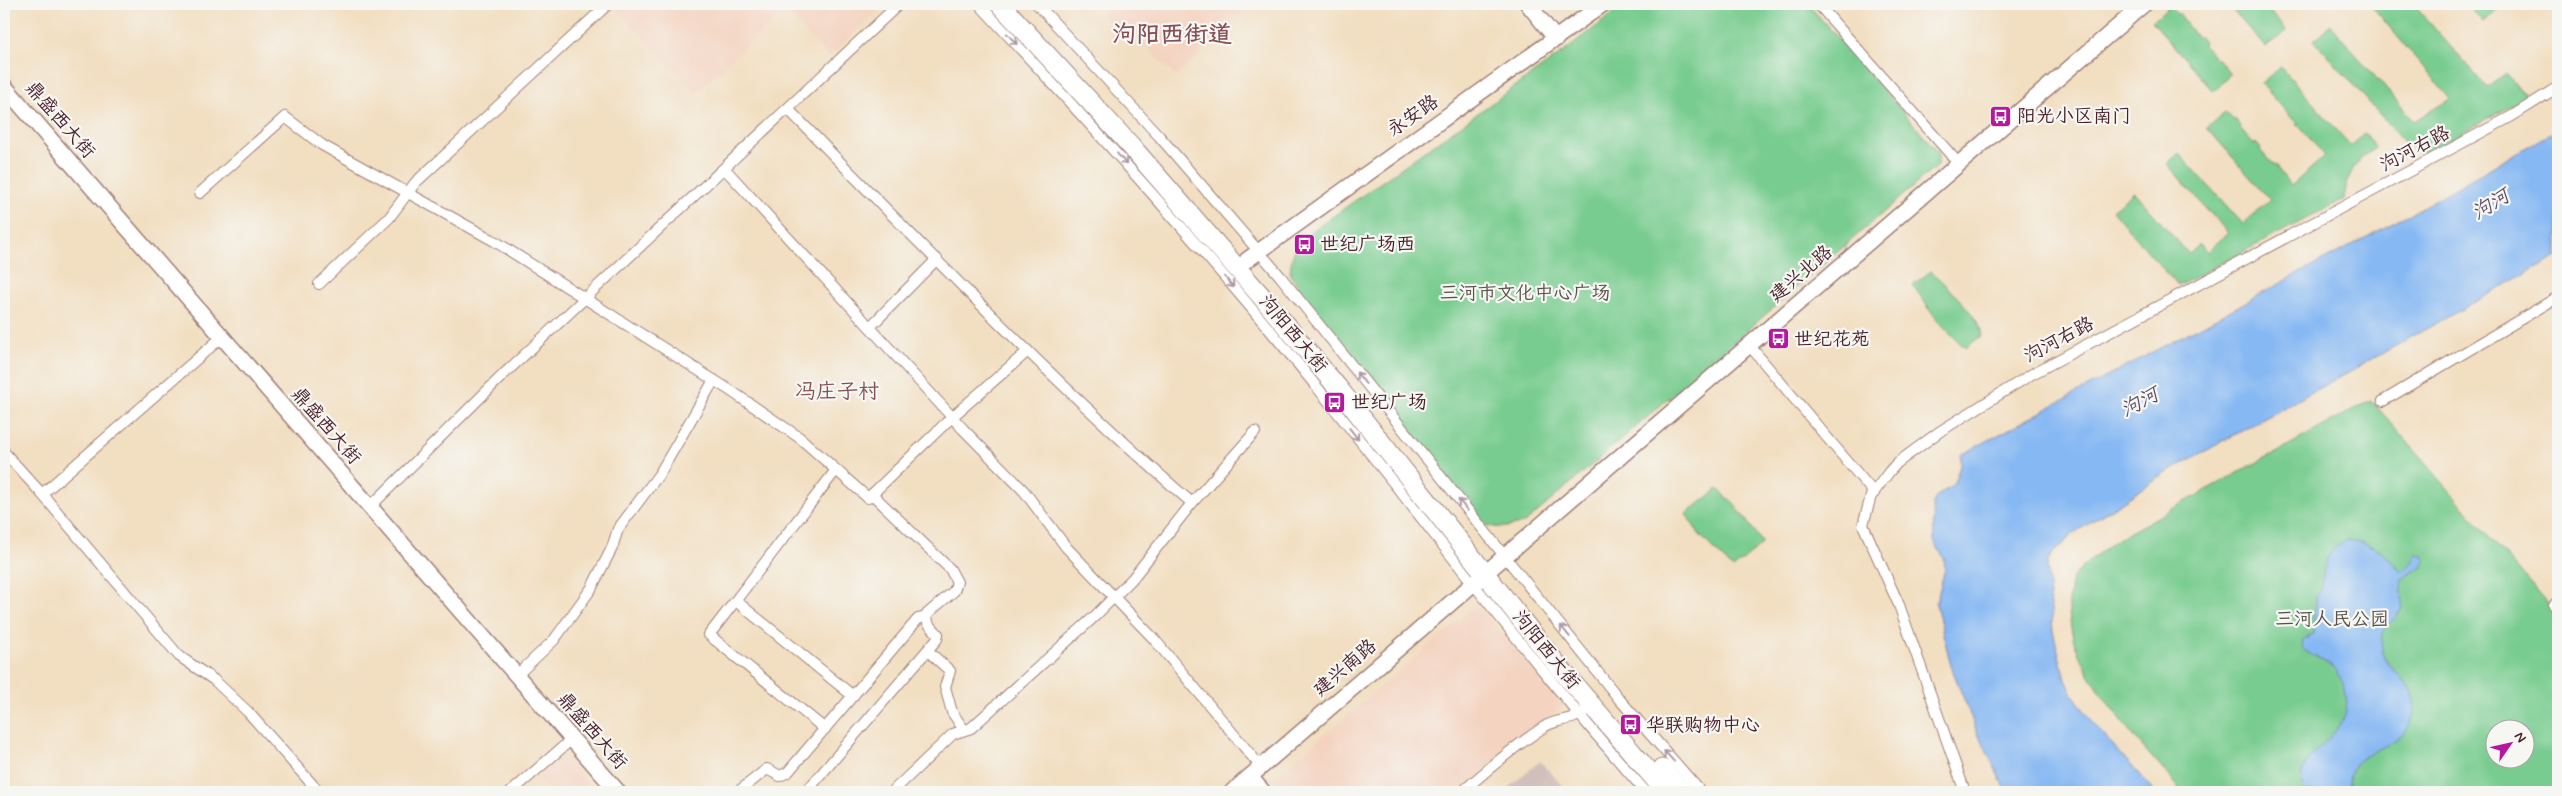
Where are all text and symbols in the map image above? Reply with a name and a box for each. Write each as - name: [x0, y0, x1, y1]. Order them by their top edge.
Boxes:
- district label: 泃阳西街道: [1112, 20, 1232, 51]
- one-way arrow: [1006, 33, 1018, 46]
- street label: 鼎盛西大街: [19, 76, 101, 164]
- street label: 永安路: [1382, 89, 1444, 143]
- bus stop icon: 阳光小区南门: [1989, 104, 2013, 128]
- place label: 阳光小区南门: [2017, 104, 2131, 129]
- street label: 泃河右路: [2376, 120, 2454, 178]
- one-way arrow: [1116, 153, 1128, 166]
- water label: 泃河: [2467, 181, 2518, 227]
- bus stop icon: 世纪广场西: [1292, 232, 1316, 256]
- place label: 世纪广场西: [1320, 232, 1415, 257]
- street label: 建兴北路: [1764, 240, 1838, 308]
- one-way arrow: [1223, 275, 1234, 288]
- park label: 三河市文化中心广场: [1439, 281, 1611, 306]
- street label: 泃阳西大街: [1253, 290, 1333, 378]
- street label: 泃河右路: [2020, 311, 2098, 369]
- bus stop icon: 世纪花苑: [1766, 327, 1790, 351]
- place label: 世纪花苑: [1794, 327, 1870, 352]
- one-way arrow: [1356, 371, 1366, 385]
- district label: 冯庄子村: [795, 378, 879, 406]
- water label: 泃河: [2116, 380, 2167, 424]
- street label: 鼎盛西大街: [285, 382, 367, 470]
- bus stop icon: 世纪广场: [1323, 390, 1347, 414]
- place label: 世纪广场: [1351, 390, 1427, 415]
- one-way arrow: [1349, 427, 1360, 440]
- one-way arrow: [1457, 499, 1468, 512]
- street label: 泃阳西大街: [1506, 605, 1586, 695]
- park label: 三河人民公园: [2275, 607, 2389, 632]
- one-way arrow: [1560, 625, 1571, 638]
- street label: 建兴南路: [1308, 634, 1382, 702]
- street label: 鼎盛西大街: [551, 687, 633, 775]
- bus stop icon: 华联购物中心: [1618, 713, 1642, 737]
- place label: 华联购物中心: [1646, 713, 1760, 738]
- north arrow: [2484, 718, 2534, 768]
- text: N: [2510, 728, 2530, 746]
- one-way arrow: [1663, 749, 1675, 762]

